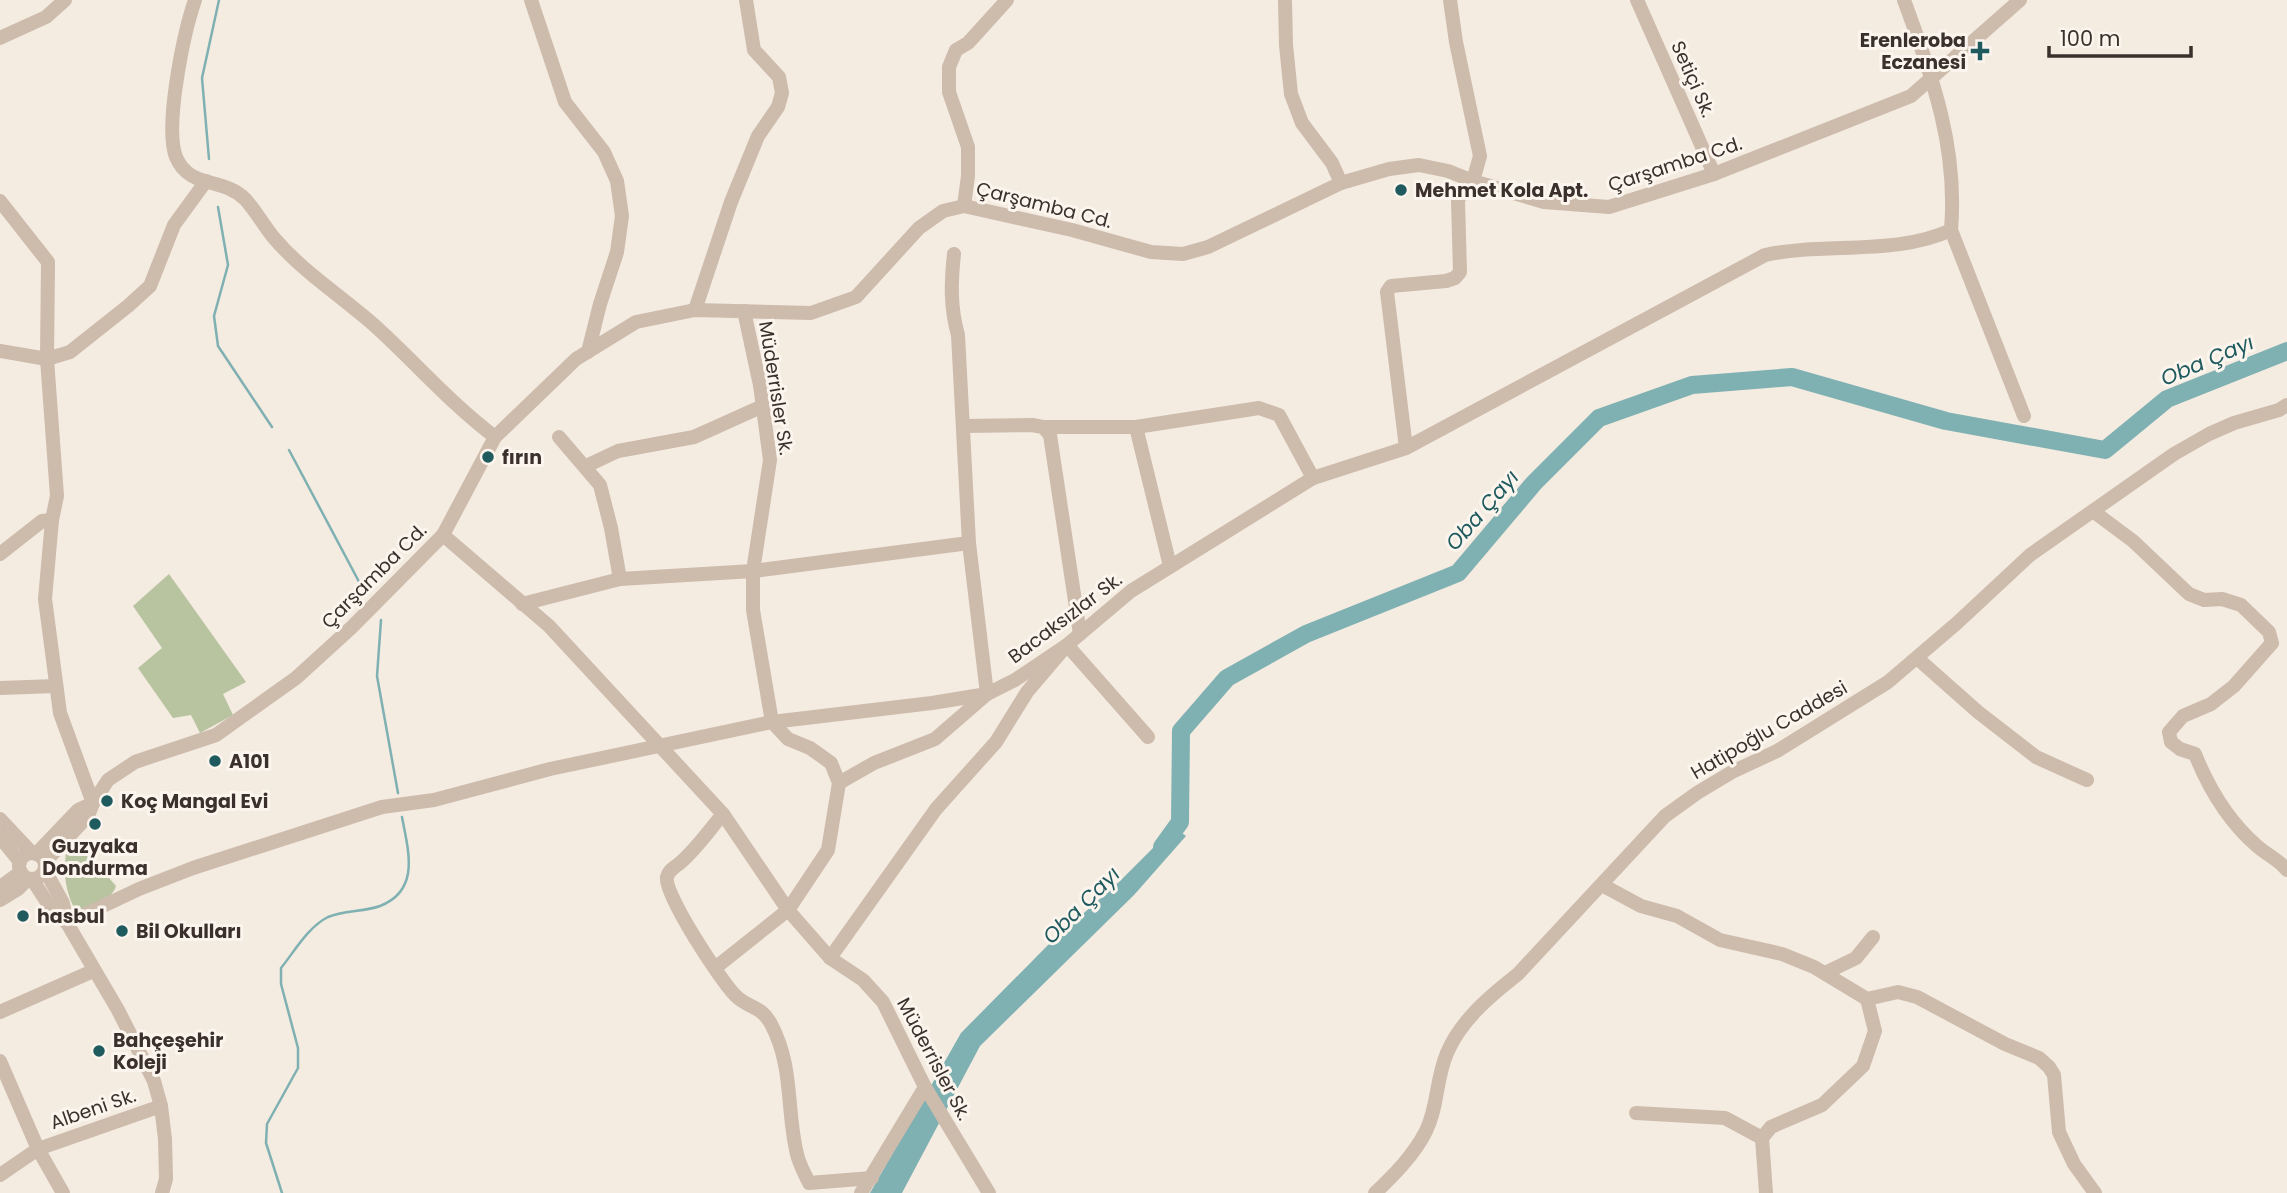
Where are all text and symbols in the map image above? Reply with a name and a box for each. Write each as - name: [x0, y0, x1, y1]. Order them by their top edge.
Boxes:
- scale bar: [2049, 14, 2191, 58]
- text: 100 m: [2060, 24, 2120, 53]
- place label: Erenleroba Eczanesi: [1860, 27, 1966, 76]
- street label: Setiçi Sk.: [1664, 37, 1722, 121]
- marker: Erenleroba Eczanesi: [1972, 43, 1988, 59]
- street label: Çarşamba Cd.: [1605, 130, 1745, 198]
- street label: Çarşamba Cd.: [973, 175, 1115, 235]
- place label: Mehmet Kola Apt.: [1415, 177, 1588, 204]
- marker: Mehmet Kola Apt.: [1393, 182, 1409, 198]
- street label: Müderrisler Sk.: [752, 319, 800, 457]
- water label: Oba Çayı: [2156, 327, 2258, 393]
- place label: fırın: [502, 444, 542, 471]
- marker: fırın: [480, 449, 496, 465]
- water label: Oba Çayı: [1439, 463, 1525, 557]
- street label: Çarşamba Cd.: [315, 517, 433, 635]
- street label: Bacaksızlar Sk.: [1002, 566, 1128, 670]
- street label: Hatipoğlu Caddesi: [1686, 674, 1852, 786]
- place label: A101: [229, 748, 270, 775]
- marker: A101: [207, 753, 223, 769]
- place label: Koç Mangal Evi: [121, 788, 268, 815]
- marker: Koç Mangal Evi: [99, 793, 115, 809]
- marker: Guzyaka Dondurma: [87, 816, 103, 832]
- place label: Guzyaka Dondurma: [42, 833, 148, 882]
- water label: Oba Çayı: [1036, 860, 1126, 950]
- place label: hasbul: [37, 903, 105, 930]
- marker: hasbul: [15, 908, 31, 924]
- place label: Bil Okulları: [136, 918, 242, 945]
- marker: Bil Okulları: [114, 923, 130, 939]
- street label: Müderrisler Sk.: [890, 993, 978, 1125]
- place label: Bahçeşehir Koleji: [113, 1027, 223, 1076]
- marker: Bahçeşehir Koleji: [91, 1043, 107, 1059]
- street label: Albeni Sk.: [47, 1082, 139, 1136]

